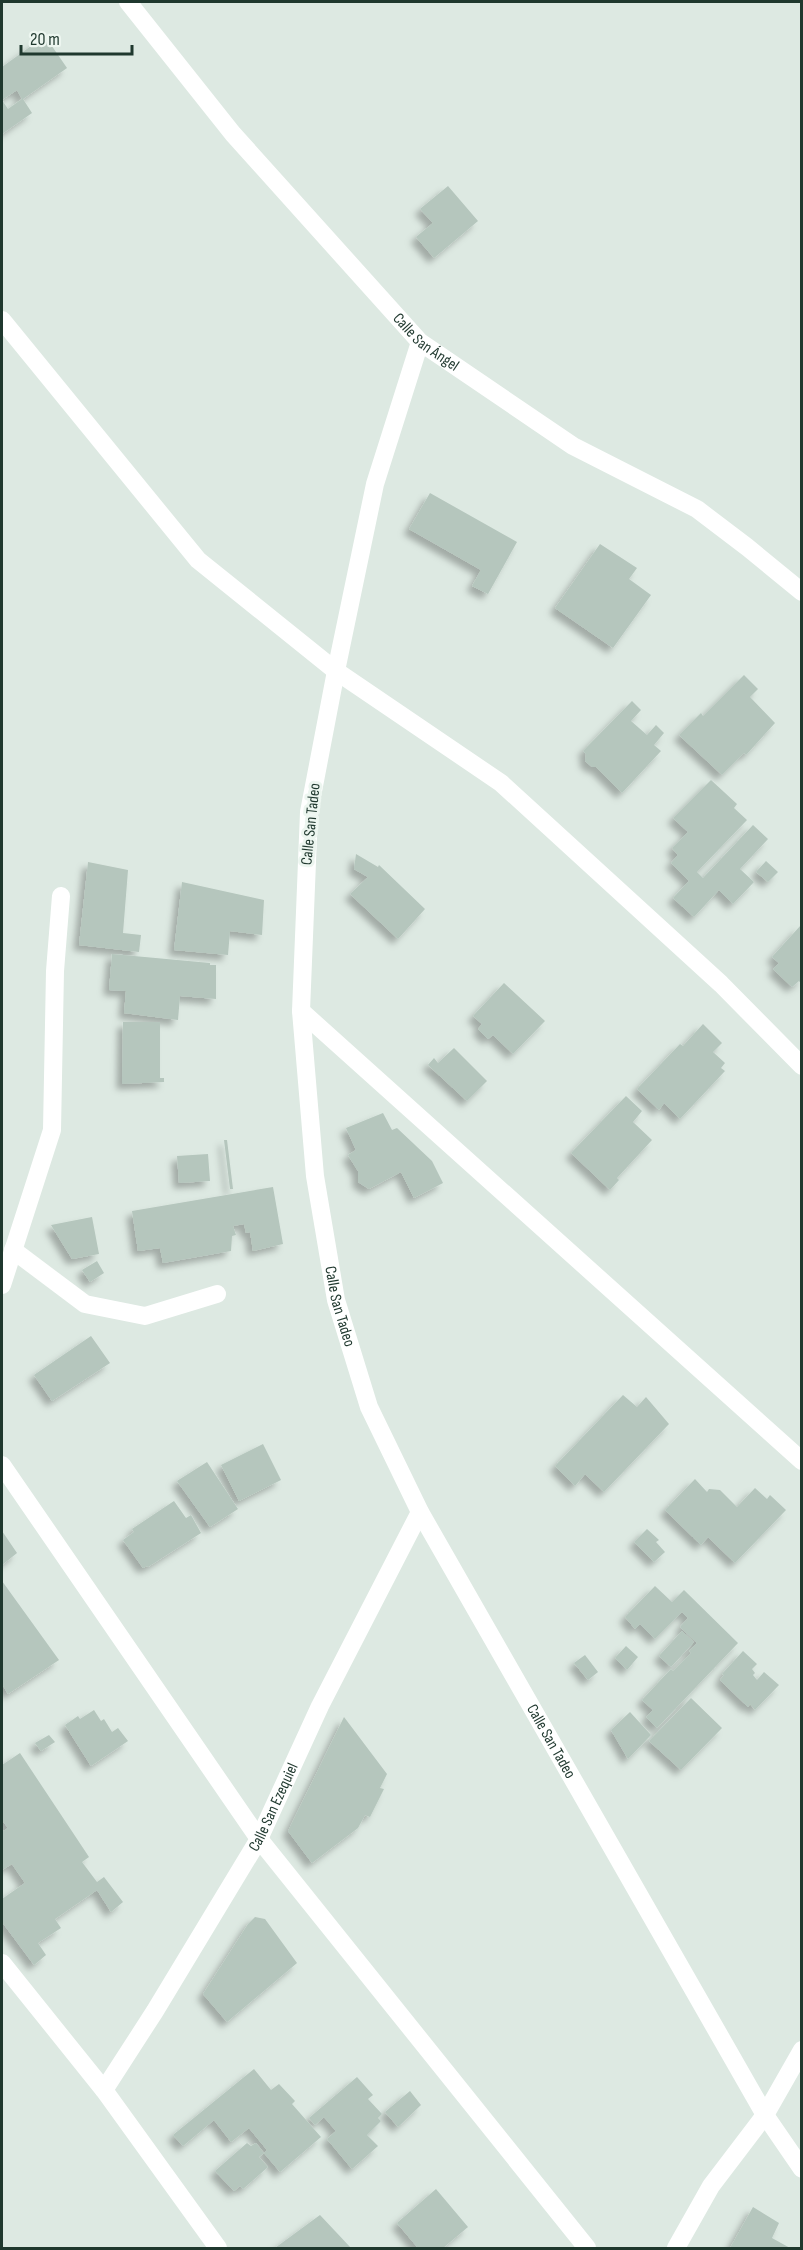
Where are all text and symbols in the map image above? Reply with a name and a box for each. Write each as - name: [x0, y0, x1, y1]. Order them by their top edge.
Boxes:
- scale bar: [21, 18, 132, 56]
- text: 20 m: [30, 29, 60, 50]
- street label: Calle San Ángel: [389, 309, 463, 375]
- street label: Calle San Tadeo: [297, 782, 325, 866]
- street label: Calle San Tadeo: [321, 1265, 359, 1349]
- street label: Calle San Tadeo: [522, 1701, 580, 1782]
- street label: Calle San Ezequiel: [244, 1760, 302, 1855]

